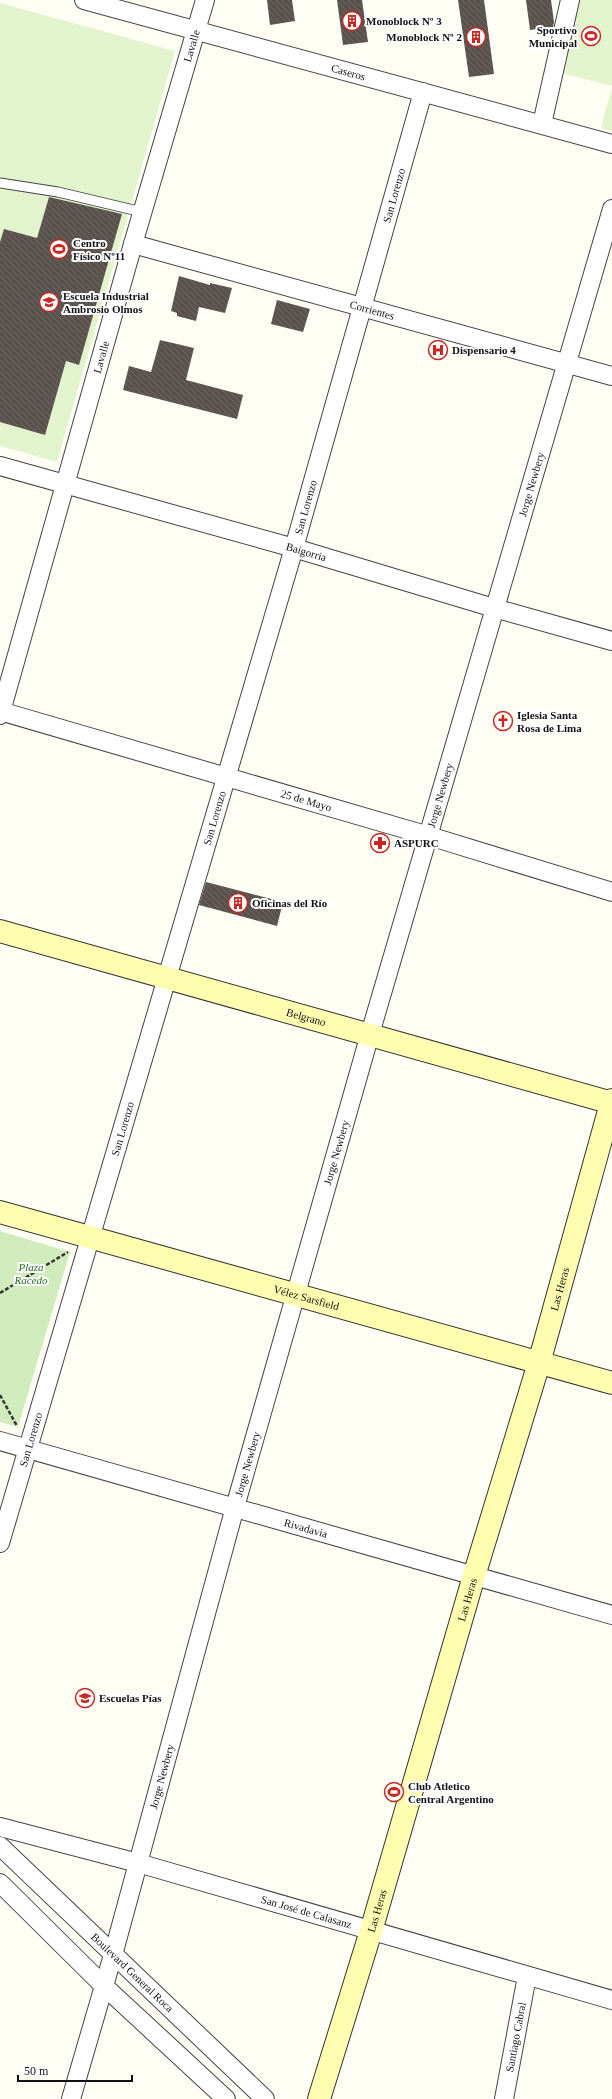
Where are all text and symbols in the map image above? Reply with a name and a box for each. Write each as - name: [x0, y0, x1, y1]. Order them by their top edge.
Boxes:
- building icon: Monoblock Nº 3: [341, 10, 363, 32]
- place label: Monoblock Nº 3: [366, 15, 442, 27]
- place label: Sportivo Municipal: [529, 24, 577, 49]
- sports icon: Sportivo Municipal: [580, 25, 602, 47]
- building icon: Monoblock Nº 2: [465, 26, 487, 48]
- street label: Lavalle: [181, 28, 202, 63]
- place label: Monoblock Nº 2: [386, 31, 462, 43]
- street label: Caseros: [330, 62, 367, 82]
- street label: San Lorenzo: [380, 166, 407, 224]
- place label: Centro Físico Nº11: [73, 237, 125, 262]
- sports icon: Centro Físico Nº11: [48, 238, 70, 260]
- place label: Escuela Industrial Ambrosio Olmos: [63, 290, 149, 315]
- school or university icon: Escuela Industrial Ambrosio Olmos: [38, 291, 60, 313]
- street label: Corrientes: [348, 298, 396, 322]
- street label: Lavalle: [91, 339, 111, 375]
- hospital icon: Dispensario 4: [427, 339, 449, 361]
- place label: Dispensario 4: [452, 344, 516, 356]
- street label: Jorge Newbery: [516, 450, 547, 518]
- street label: San Lorenzo: [292, 478, 319, 536]
- street label: Baigorria: [285, 540, 328, 563]
- place label: Iglesia Santa Rosa de Lima: [517, 709, 582, 734]
- church icon: Iglesia Santa Rosa de Lima: [492, 710, 514, 732]
- street label: Jorge Newbery: [425, 761, 455, 829]
- street label: 25 de Mayo: [279, 787, 334, 813]
- street label: San Lorenzo: [201, 789, 228, 847]
- pharmacy icon: ASPURC: [369, 832, 391, 854]
- place label: ASPURC: [394, 837, 439, 849]
- building icon: Oficinas del Río: [227, 892, 249, 914]
- place label: Oficinas del Río: [252, 897, 328, 909]
- street label: Belgrano: [285, 1006, 328, 1028]
- street label: San Lorenzo: [109, 1100, 136, 1157]
- street label: Jorge Newbery: [321, 1118, 351, 1186]
- park label: Plaza Racedo: [14, 1261, 48, 1286]
- street label: Las Heras: [548, 1266, 571, 1312]
- street label: Vélez Sarsfield: [272, 1283, 341, 1313]
- street label: San Lorenzo: [17, 1410, 44, 1468]
- street label: Jorge Newbery: [232, 1430, 262, 1498]
- street label: Rivadavia: [283, 1516, 329, 1540]
- street label: Las Heras: [455, 1577, 479, 1622]
- school or university icon: Escuelas Pías: [74, 1687, 96, 1709]
- place label: Escuelas Pías: [99, 1692, 162, 1704]
- street label: Jorge Newbery: [147, 1742, 176, 1810]
- place label: Club Atletico Central Argentino: [408, 1780, 494, 1805]
- sports icon: Club Atletico Central Argentino: [383, 1781, 405, 1803]
- street label: Las Heras: [365, 1888, 389, 1934]
- street label: San José de Calasanz: [260, 1893, 353, 1931]
- street label: Boulevard General Roca: [89, 1930, 176, 2014]
- street label: Santiago Cabral: [503, 2001, 528, 2073]
- scale bar: [18, 2057, 132, 2083]
- text: 50 m: [24, 2064, 49, 2078]

